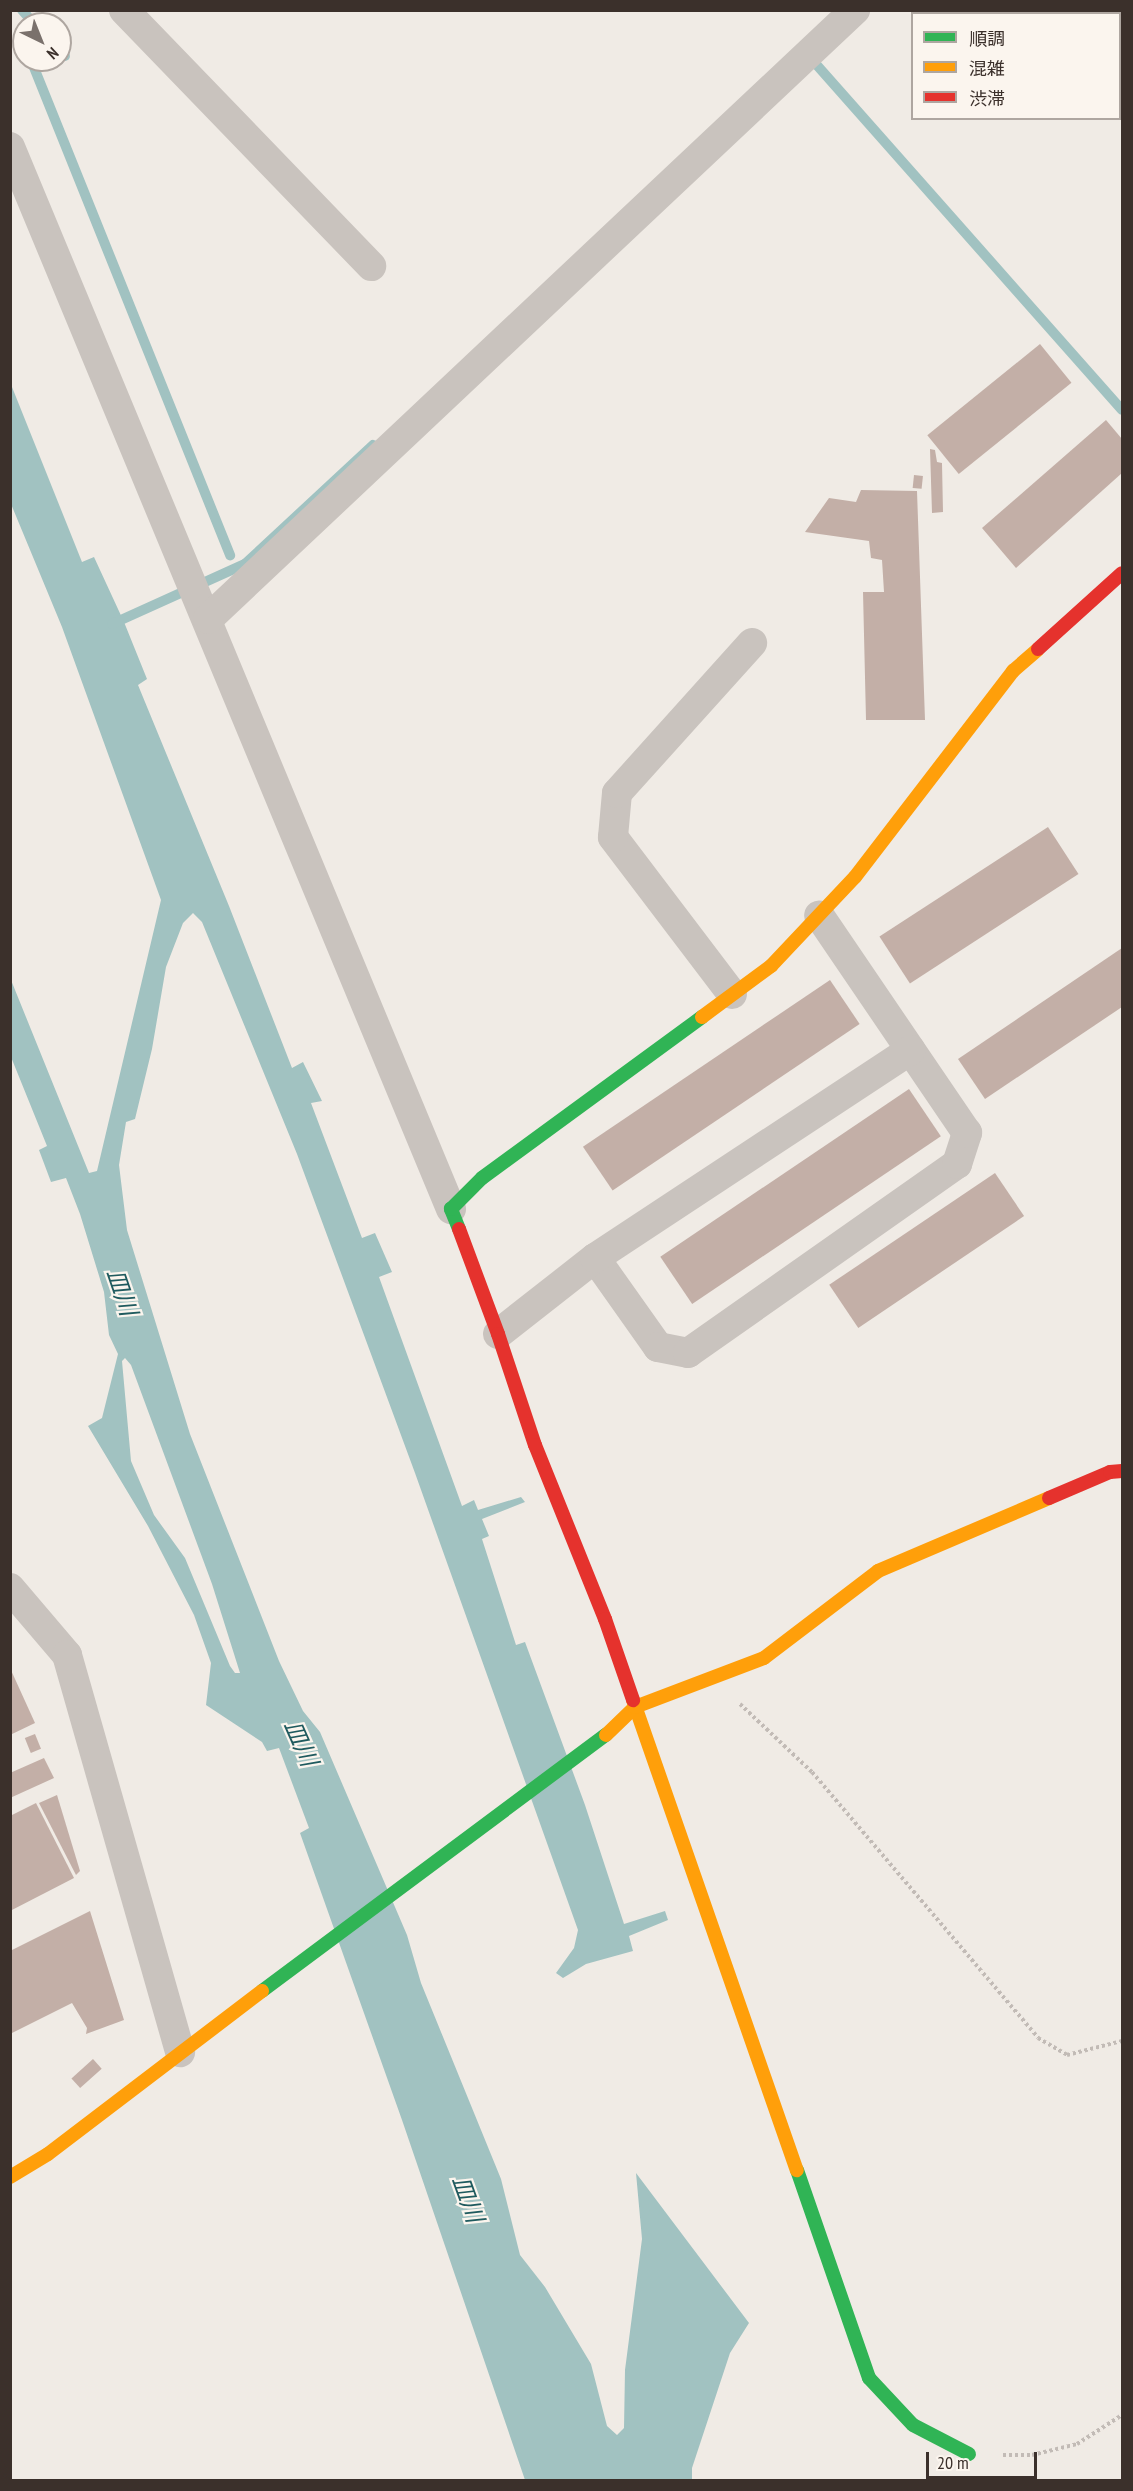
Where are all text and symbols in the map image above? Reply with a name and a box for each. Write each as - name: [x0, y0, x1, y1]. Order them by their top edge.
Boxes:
- north arrow: [12, 12, 72, 72]
- legend: [911, 12, 1121, 120]
- text: 順調: [969, 27, 1005, 50]
- text: N: [43, 43, 63, 64]
- text: 混雑: [969, 57, 1005, 80]
- text: 渋滞: [969, 87, 1005, 110]
- water label: 皿川: [101, 1265, 143, 1319]
- water label: 皿川: [278, 1715, 324, 1771]
- water label: 皿川: [446, 2172, 490, 2226]
- scale bar: [929, 2440, 1040, 2478]
- text: 20 m: [937, 2451, 969, 2474]

